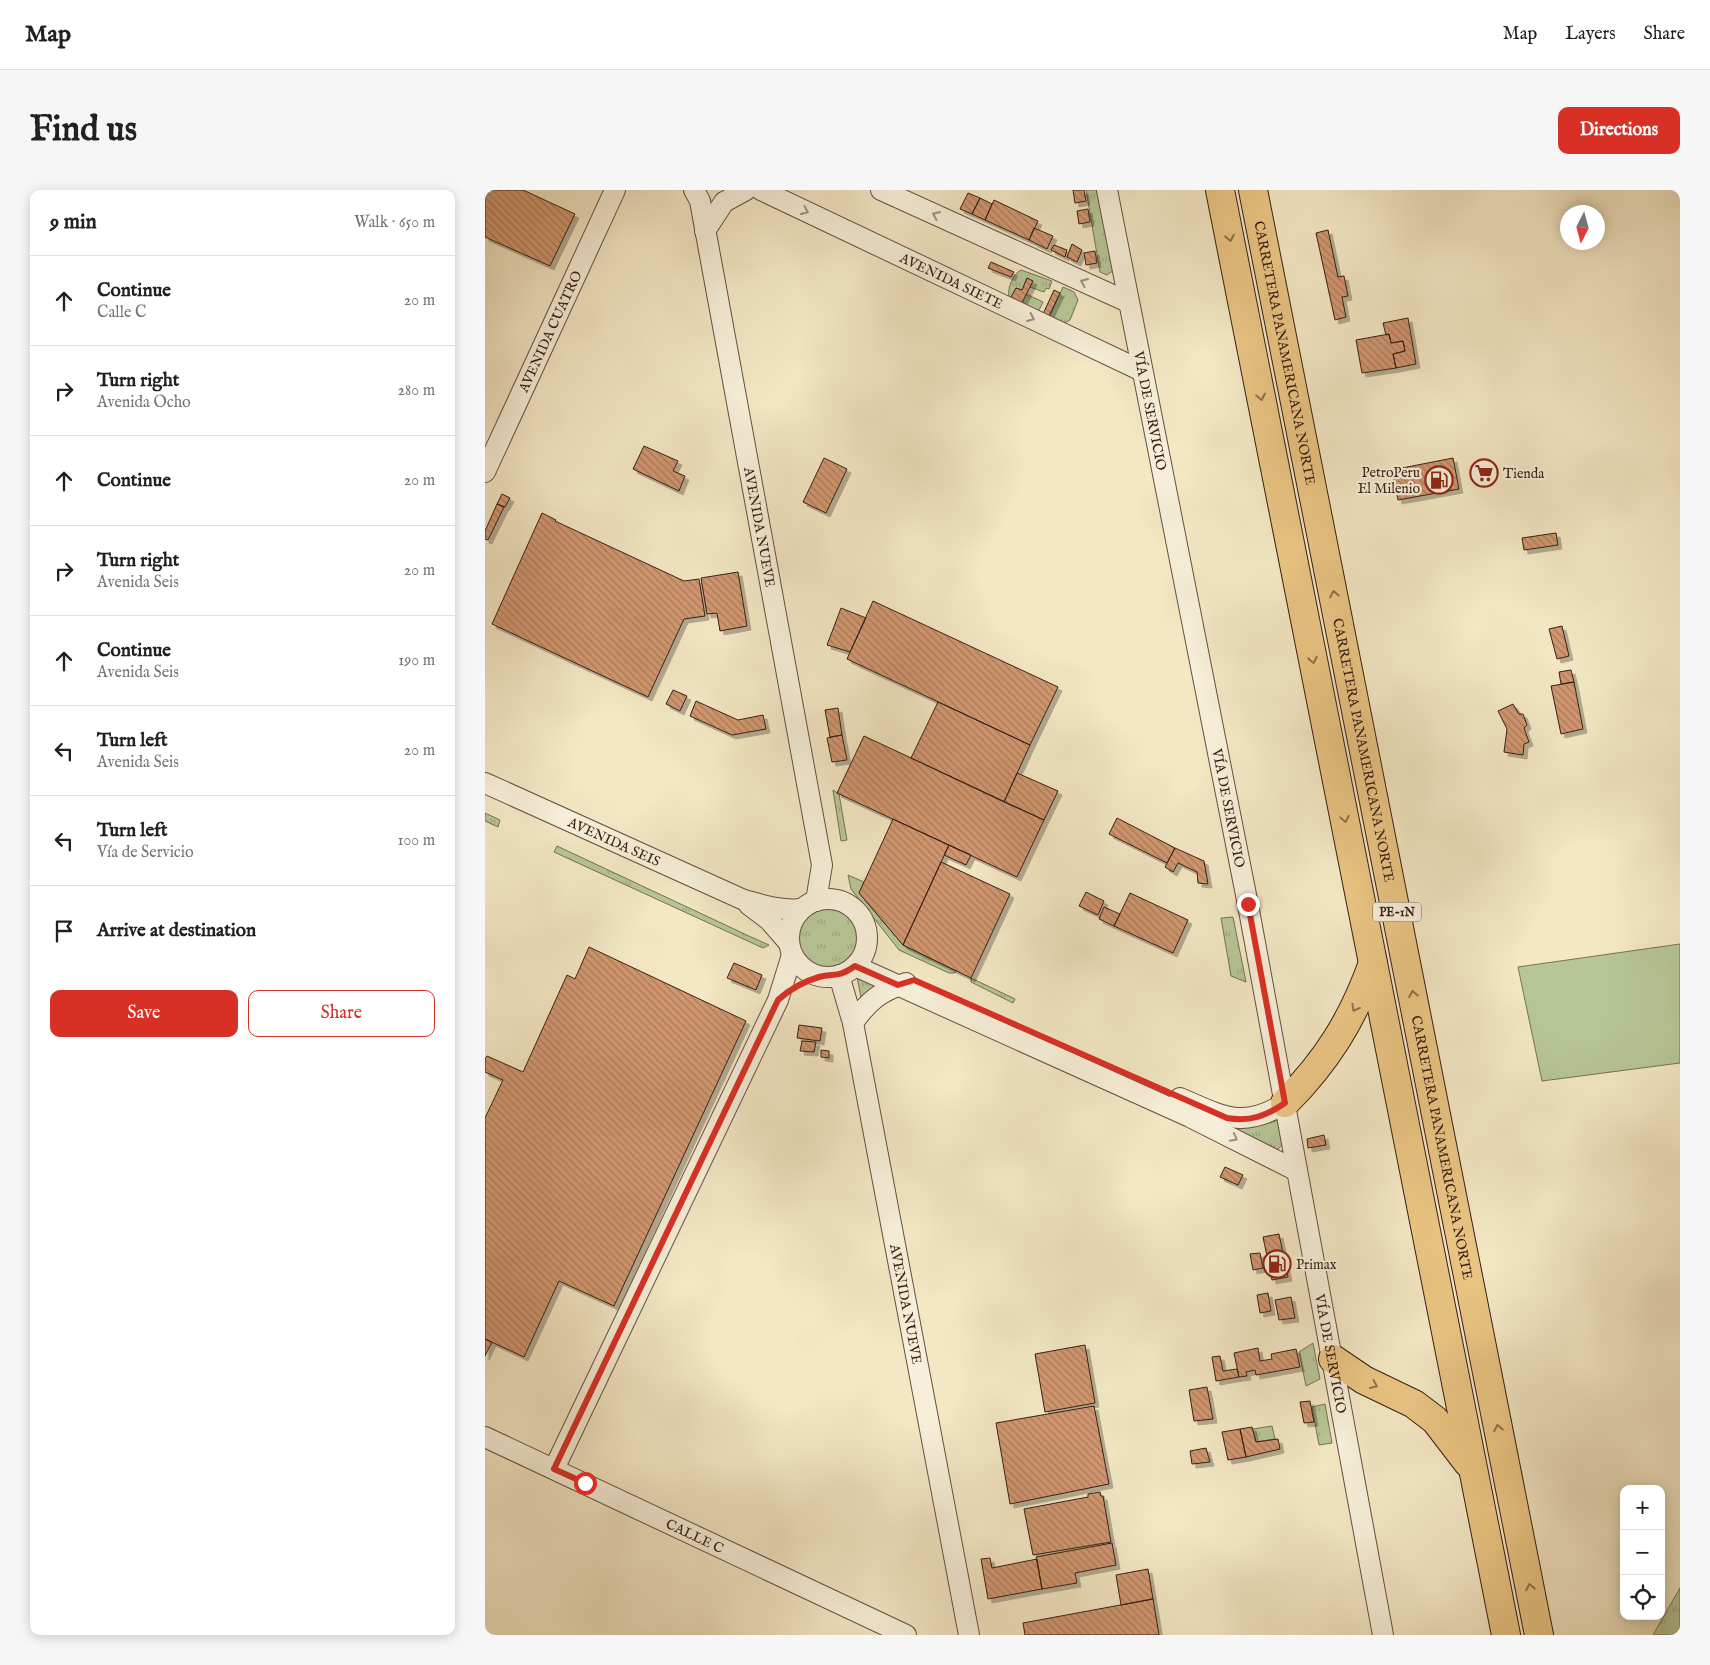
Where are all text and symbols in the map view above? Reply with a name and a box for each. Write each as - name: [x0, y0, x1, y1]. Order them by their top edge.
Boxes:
- text: Map: [25, 19, 71, 50]
- text: Map: [1503, 23, 1537, 46]
- text: Layers: [1565, 23, 1616, 46]
- text: Share: [1644, 23, 1685, 46]
- button: Directions: [1558, 107, 1680, 154]
- text: Find us: [30, 108, 137, 153]
- one-way arrow: [800, 205, 809, 215]
- north arrow: [1560, 205, 1605, 250]
- text: 9 min: [50, 209, 97, 236]
- one-way arrow: [932, 211, 941, 221]
- text: Walk · 650 m: [354, 213, 435, 233]
- street label: CARRETERA PANAMERICANA NORTE: [1249, 220, 1319, 487]
- one-way arrow: [1224, 233, 1234, 242]
- street label: AVENIDA SIETE: [896, 249, 1006, 314]
- street label: AVENIDA CUATRO: [515, 268, 587, 396]
- one-way arrow: [1080, 277, 1089, 288]
- text: Continue: [97, 279, 171, 303]
- icon: ahead: [50, 287, 78, 315]
- text: 20 m: [404, 291, 435, 311]
- text: Calle C: [97, 303, 146, 323]
- one-way arrow: [1026, 312, 1035, 323]
- street label: VÍA DE SERVICIO: [1129, 349, 1170, 472]
- text: Turn right: [97, 369, 179, 393]
- icon: right: [50, 377, 78, 405]
- text: 280 m: [398, 381, 435, 401]
- text: Avenida Ocho: [97, 393, 191, 413]
- one-way arrow: [1255, 393, 1266, 402]
- supermarket icon: Tienda: [1469, 458, 1499, 488]
- place label: PetroPeru El Milenio: [1358, 464, 1420, 498]
- street label: AVENIDA NUEVE: [739, 465, 779, 589]
- fuel station icon: PetroPeru El Milenio: [1424, 465, 1454, 495]
- place label: Tienda: [1503, 465, 1545, 483]
- icon: ahead: [50, 467, 78, 495]
- text: Continue: [97, 469, 171, 493]
- text: 20 m: [404, 471, 435, 491]
- text: Turn right: [97, 549, 179, 573]
- icon: right: [50, 557, 78, 585]
- text: 20 m: [404, 561, 435, 581]
- text: Avenida Seis: [97, 573, 179, 593]
- one-way arrow: [1329, 589, 1340, 598]
- street label: CARRETERA PANAMERICANA NORTE: [1328, 617, 1398, 884]
- text: Continue: [97, 639, 171, 663]
- icon: ahead: [50, 647, 78, 675]
- text: 190 m: [398, 651, 435, 671]
- one-way arrow: [1307, 655, 1318, 664]
- text: Avenida Seis: [97, 663, 179, 683]
- text: Turn left: [97, 729, 168, 753]
- icon: left: [50, 737, 78, 765]
- text: 20 m: [404, 741, 435, 761]
- street label: VÍA DE SERVICIO: [1207, 746, 1249, 870]
- text: Avenida Seis: [97, 753, 179, 773]
- street label: AVENIDA SEIS: [564, 813, 663, 871]
- one-way arrow: [1339, 815, 1349, 823]
- text: Turn left: [97, 819, 168, 843]
- icon: left: [50, 827, 78, 855]
- text: 100 m: [398, 831, 435, 851]
- text: Vía de Servicio: [97, 843, 194, 863]
- route end: [1237, 893, 1260, 916]
- road number: PE-1N: [1373, 902, 1421, 922]
- icon: arrive: [50, 917, 78, 945]
- text: Arrive at destination: [97, 919, 256, 943]
- one-way arrow: [1408, 989, 1419, 998]
- button: Save: [50, 990, 238, 1037]
- button: Share: [248, 990, 435, 1037]
- one-way arrow: [1351, 1003, 1361, 1012]
- street label: CARRETERA PANAMERICANA NORTE: [1407, 1014, 1476, 1281]
- one-way arrow: [1228, 1132, 1237, 1142]
- street label: AVENIDA NUEVE: [885, 1242, 926, 1366]
- fuel station icon: Primax: [1262, 1249, 1292, 1279]
- place label: Primax: [1296, 1256, 1337, 1274]
- street label: VÍA DE SERVICIO: [1310, 1292, 1350, 1415]
- one-way arrow: [1369, 1378, 1378, 1389]
- one-way arrow: [1494, 1423, 1504, 1432]
- route start: [574, 1472, 597, 1495]
- map controls: [1620, 1485, 1665, 1620]
- button: +: [1620, 1485, 1665, 1530]
- street label: CALLE C: [663, 1515, 726, 1558]
- button: −: [1620, 1530, 1665, 1575]
- button: locate: [1620, 1575, 1665, 1620]
- one-way arrow: [1525, 1583, 1535, 1592]

